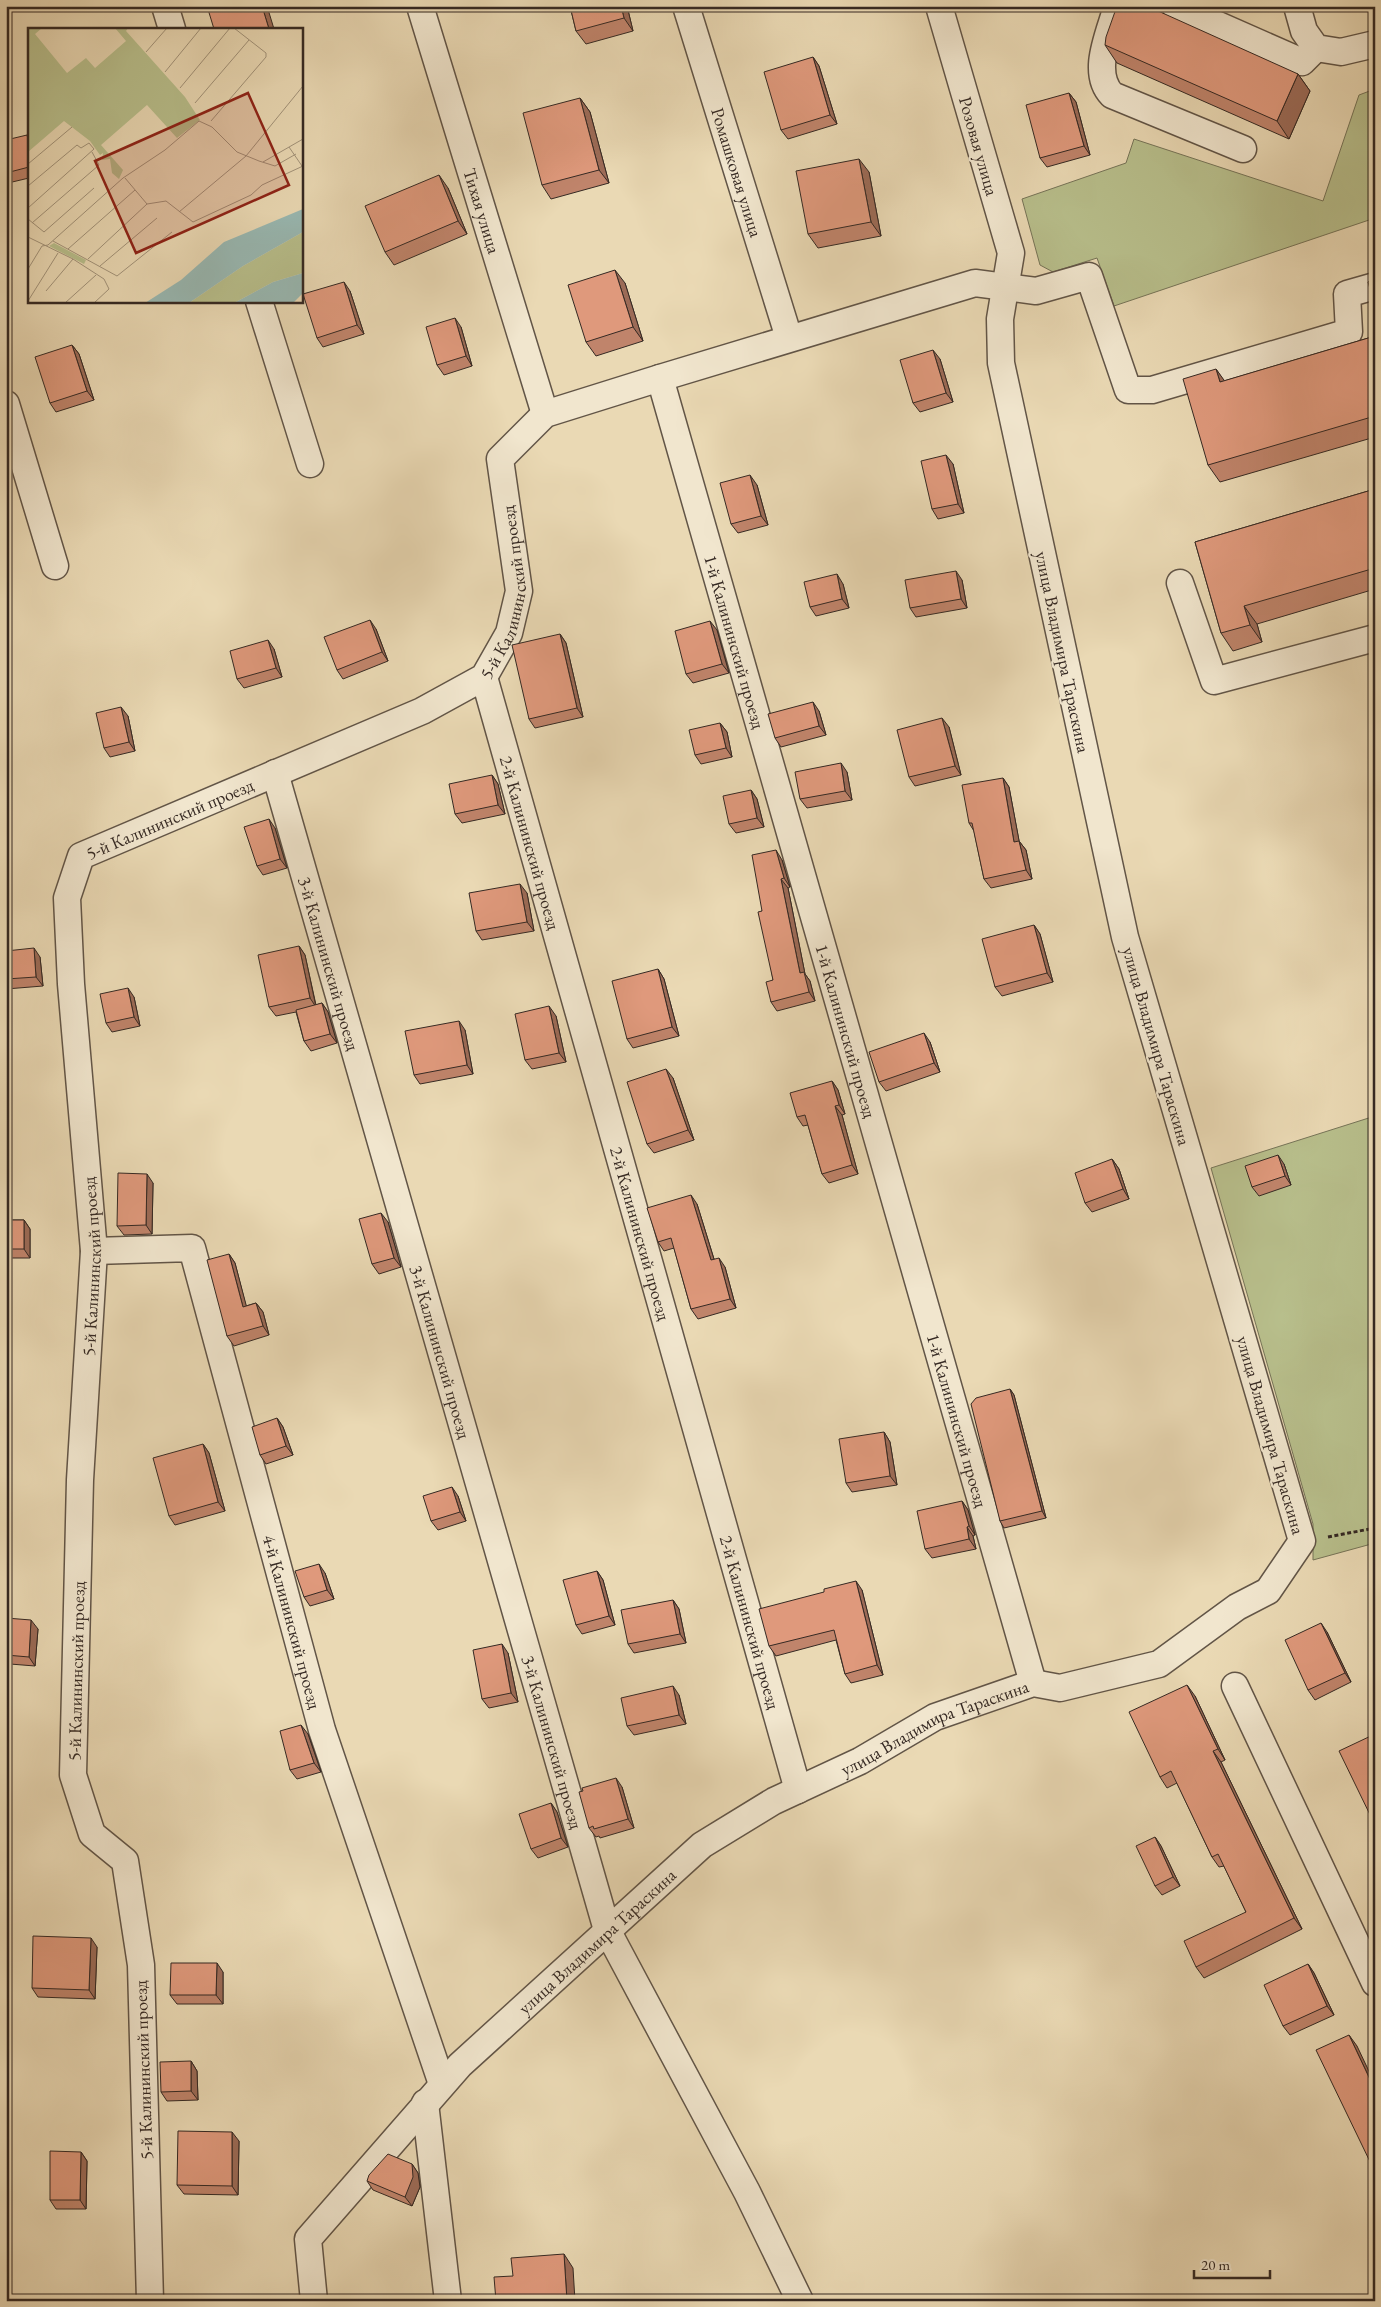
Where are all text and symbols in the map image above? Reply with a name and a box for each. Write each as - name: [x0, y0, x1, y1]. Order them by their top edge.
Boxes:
- inset map: [28, 28, 302, 302]
- street label: Розовая улица: [954, 94, 1004, 199]
- street label: Ромашковая улица: [707, 105, 769, 241]
- street label: Тихая улица: [459, 165, 507, 257]
- street label: 5-й Калининский проезд: [474, 504, 531, 683]
- street label: улица Владимира Тараскина: [1030, 549, 1096, 756]
- street label: 1-й Калининский проезд: [700, 552, 771, 731]
- street label: 2-й Калининский проезд: [495, 753, 566, 932]
- street label: 5-й Калининский проезд: [82, 773, 257, 864]
- street label: 3-й Калининский проезд: [294, 874, 365, 1053]
- street label: 1-й Калининский проезд: [811, 941, 882, 1120]
- street label: улица Владимира Тараскина: [1118, 944, 1197, 1149]
- street label: 2-й Калининский проезд: [605, 1144, 676, 1323]
- street label: 5-й Калининский проезд: [76, 1176, 106, 1357]
- street label: 3-й Калининский проезд: [405, 1262, 477, 1441]
- street label: 1-й Калининский проезд: [922, 1331, 994, 1510]
- street label: улица Владимира Тараскина: [1232, 1333, 1311, 1538]
- street label: 4-й Калининский проезд: [258, 1532, 327, 1711]
- street label: 2-й Калининский проезд: [715, 1532, 786, 1712]
- street label: 5-й Калининский проезд: [62, 1581, 89, 1761]
- street label: 3-й Калининский проезд: [517, 1652, 589, 1831]
- street label: улица Владимира Тараскина: [837, 1674, 1032, 1780]
- street label: улица Владимира Тараскина: [513, 1863, 681, 2018]
- street label: 5-й Калининский проезд: [128, 1980, 158, 2160]
- scale bar: [1194, 2247, 1270, 2279]
- text: 20 m: [1201, 2255, 1230, 2274]

